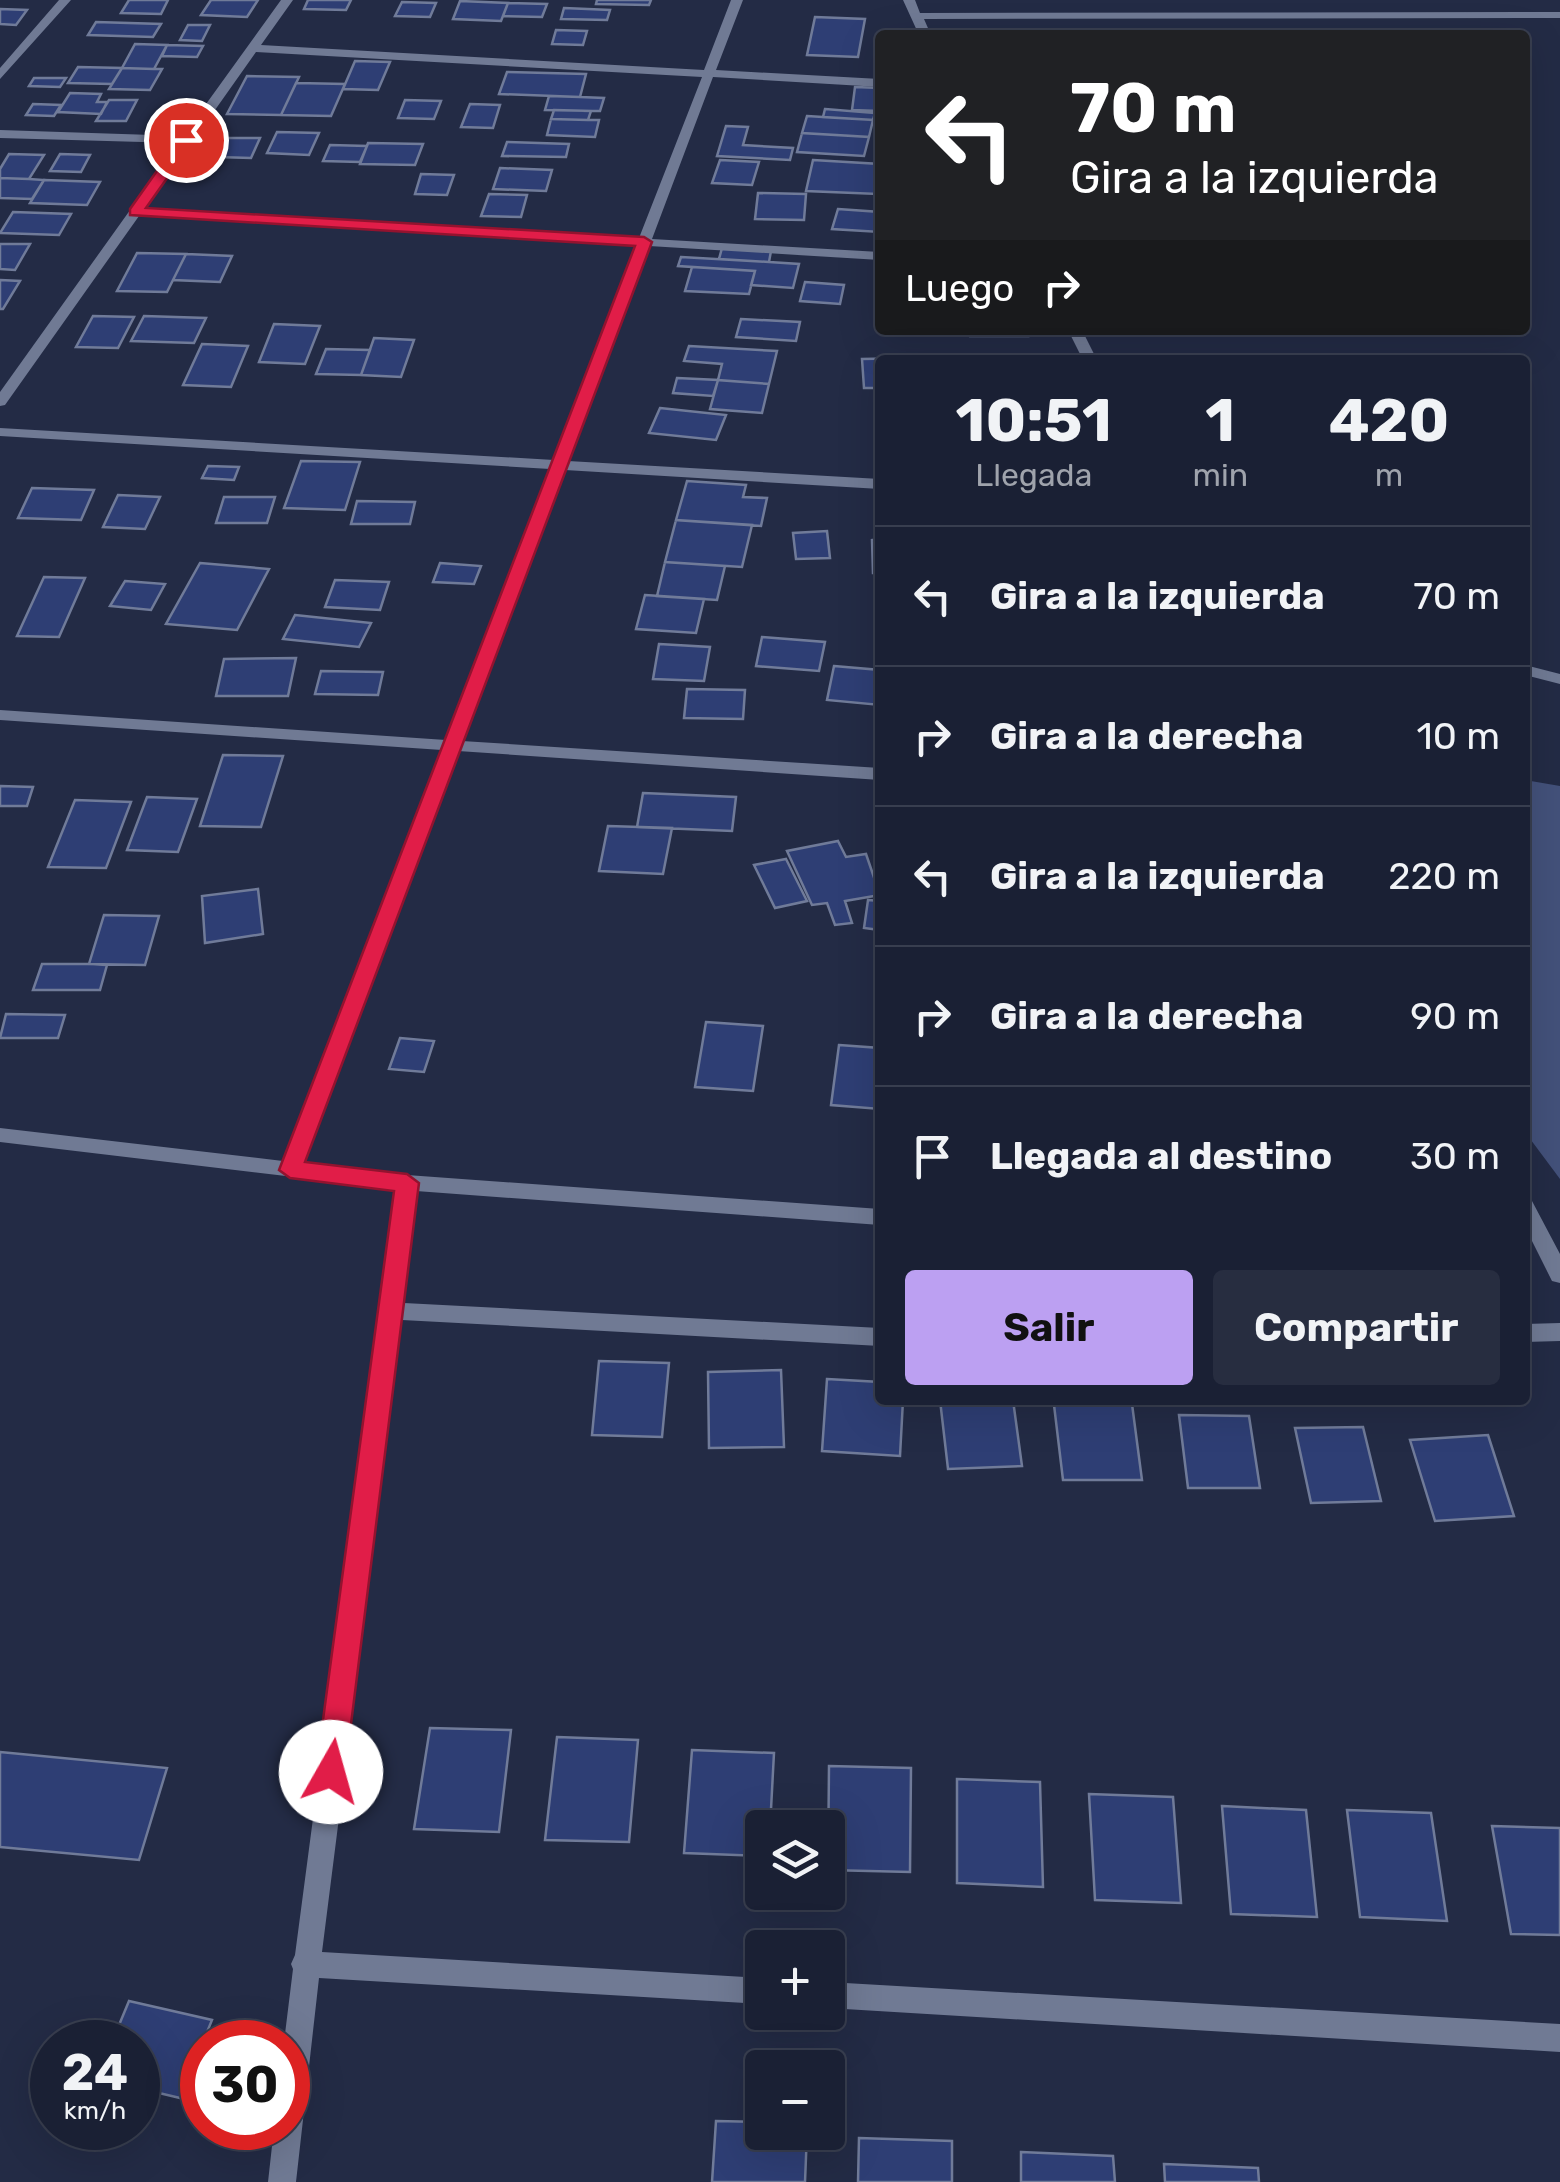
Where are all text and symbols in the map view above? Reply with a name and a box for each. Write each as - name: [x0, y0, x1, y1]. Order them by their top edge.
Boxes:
- text: 70 m: [1070, 67, 1237, 150]
- icon: left: [905, 70, 1035, 200]
- pin: [144, 98, 229, 183]
- icon: arrive: [159, 113, 214, 168]
- text: Gira a la izquierda: [1070, 151, 1439, 204]
- icon: right: [1034, 260, 1089, 315]
- text: Luego: [905, 265, 1014, 311]
- text: 10:51: [956, 385, 1112, 456]
- text: 1: [1205, 385, 1235, 456]
- text: 420: [1329, 385, 1449, 456]
- text: Llegada: [975, 456, 1092, 494]
- text: min: [1192, 456, 1248, 494]
- text: m: [1375, 456, 1403, 494]
- icon: left: [905, 569, 960, 624]
- text: Gira a la izquierda: [990, 573, 1325, 619]
- text: 70 m: [1413, 573, 1500, 619]
- icon: right: [905, 709, 960, 764]
- text: Gira a la derecha: [990, 713, 1303, 759]
- text: 10 m: [1417, 713, 1500, 759]
- icon: left: [905, 849, 960, 904]
- text: Gira a la izquierda: [990, 853, 1325, 899]
- text: 220 m: [1388, 853, 1500, 899]
- icon: right: [905, 989, 960, 1044]
- text: Gira a la derecha: [990, 993, 1303, 1039]
- text: 90 m: [1410, 993, 1500, 1039]
- icon: arrive: [905, 1129, 960, 1184]
- text: Llegada al destino: [990, 1133, 1332, 1179]
- text: 30 m: [1410, 1133, 1500, 1179]
- button: Salir: [905, 1270, 1193, 1385]
- button: Compartir: [1213, 1270, 1500, 1385]
- position arrow: [279, 1720, 383, 1824]
- map controls: [745, 1810, 845, 2150]
- button: layers: [745, 1810, 845, 1910]
- button: +: [745, 1930, 845, 2030]
- speed limit sign: 30: [180, 2020, 310, 2150]
- text: 24: [62, 2043, 128, 2103]
- button: −: [745, 2050, 845, 2150]
- text: km/h: [64, 2096, 126, 2125]

